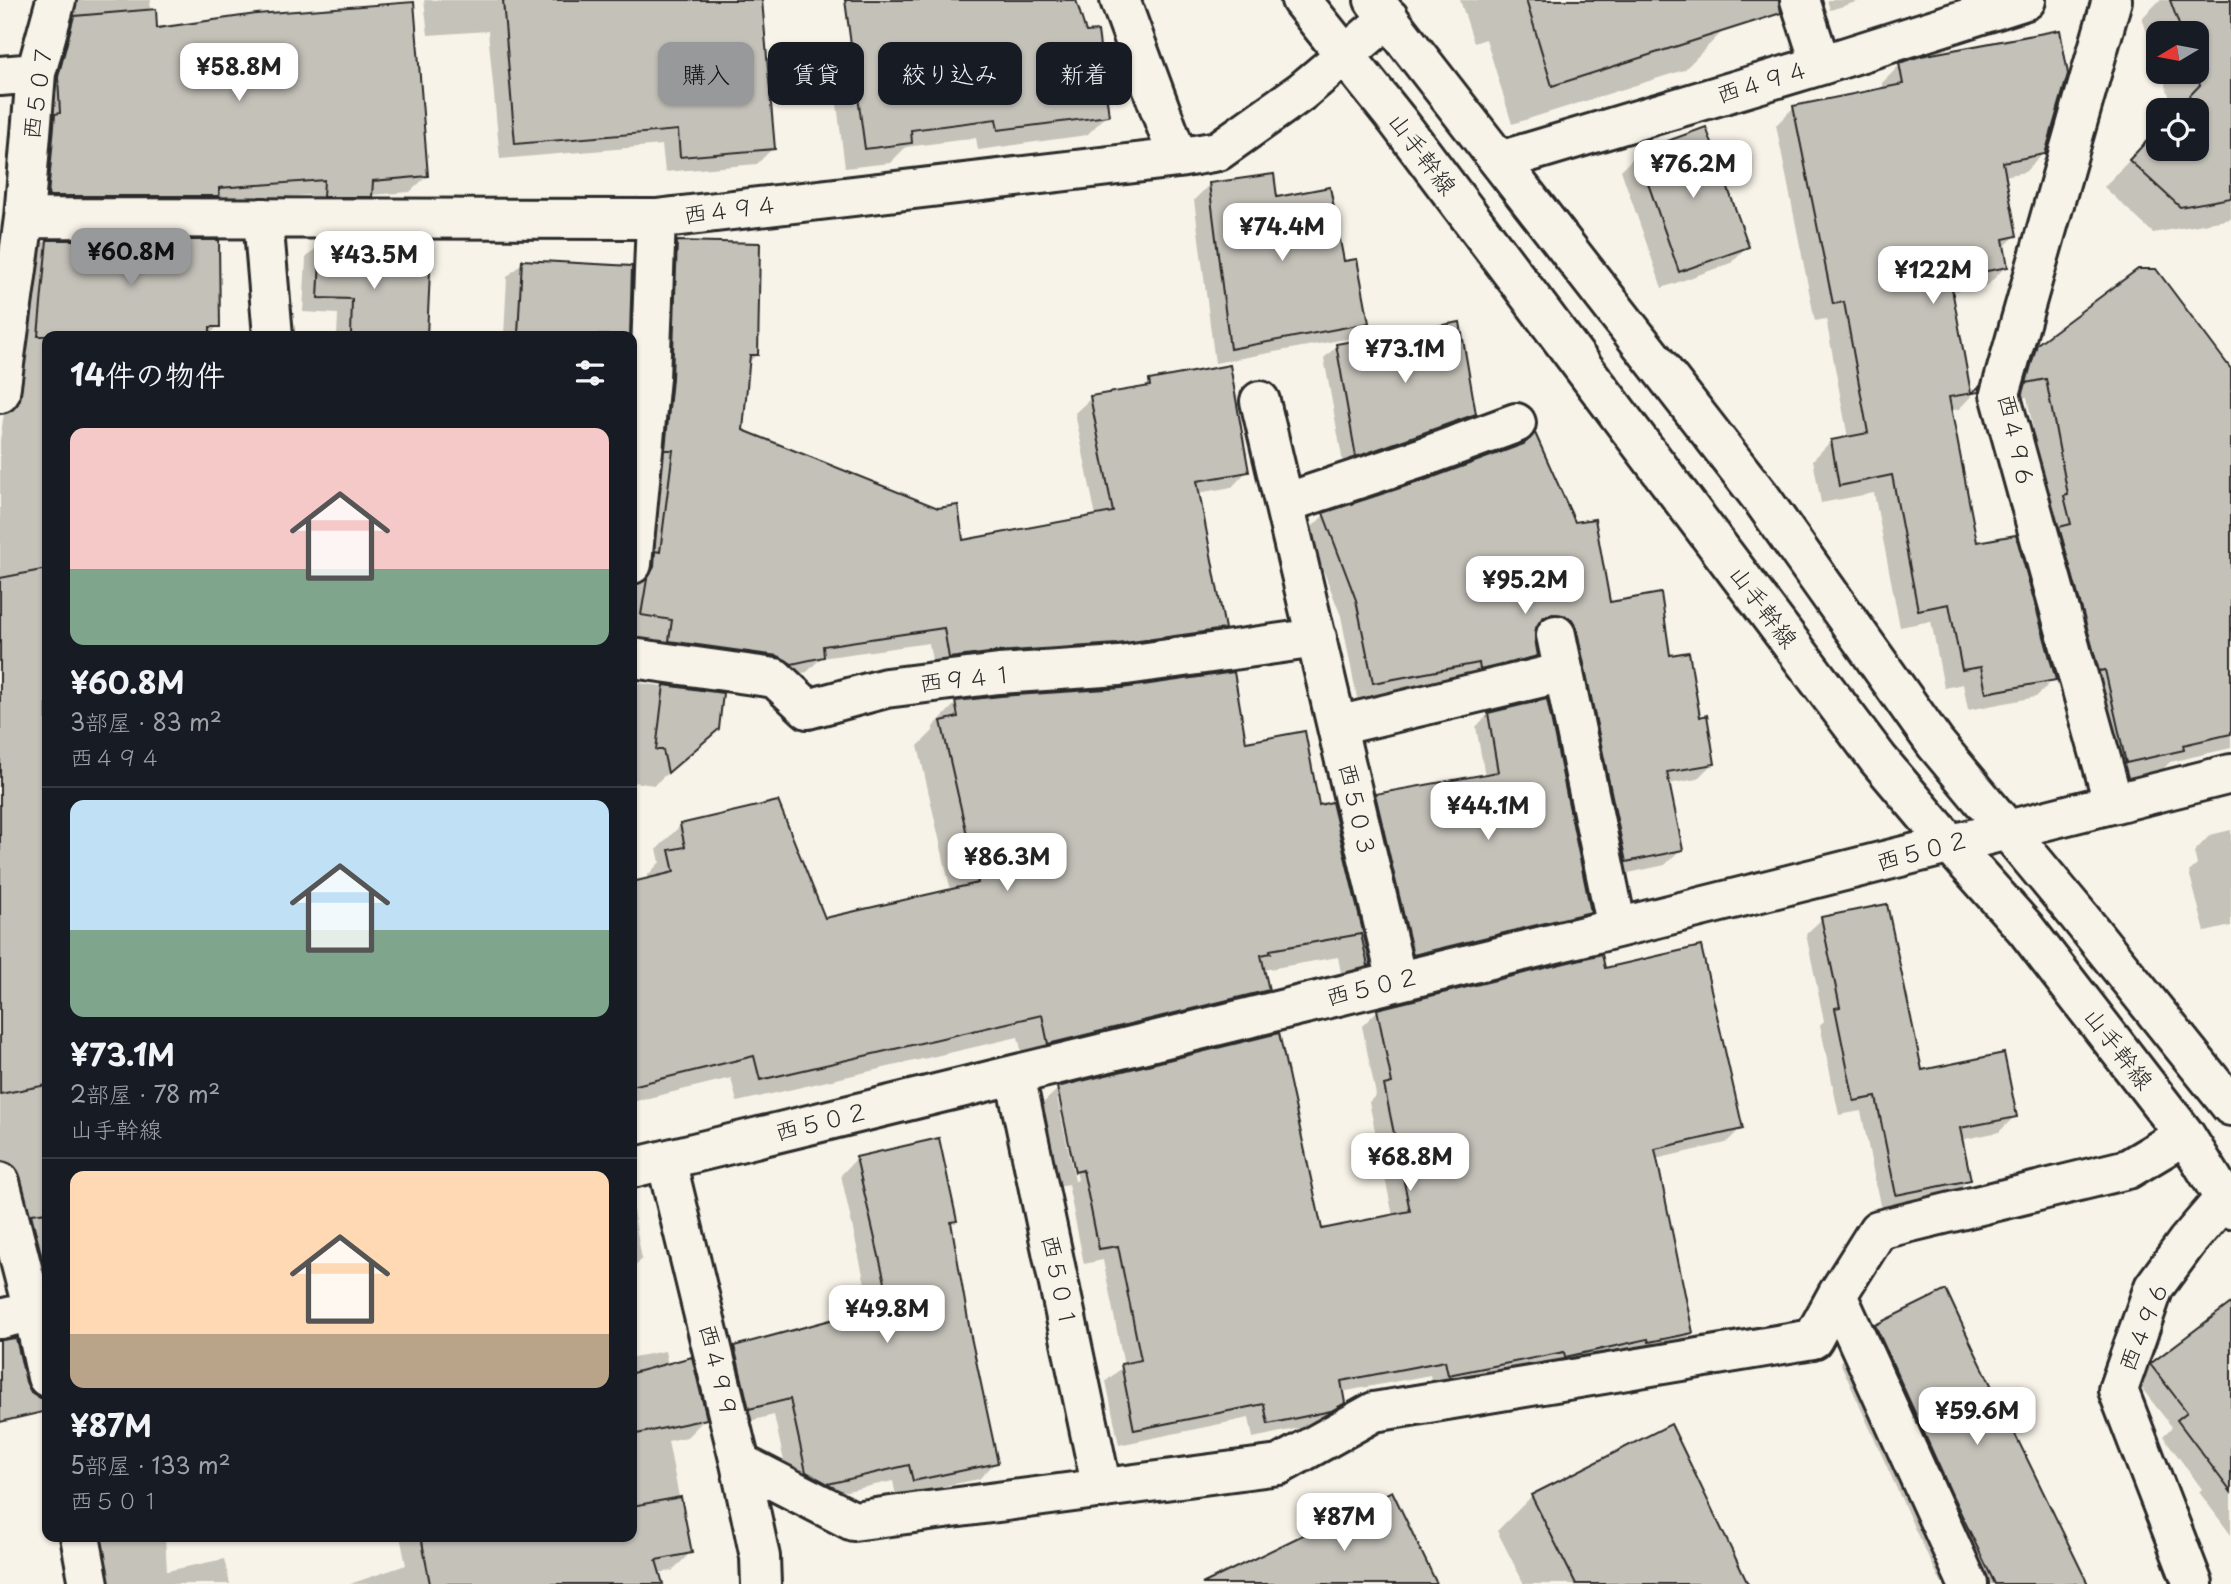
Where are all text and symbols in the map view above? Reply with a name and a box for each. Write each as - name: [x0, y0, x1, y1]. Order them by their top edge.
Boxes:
- north arrow: [2146, 21, 2208, 84]
- map controls: [2146, 21, 2209, 161]
- street label: 西５０７: [12, 42, 61, 142]
- chip: 購入: [658, 42, 754, 105]
- chip: 賃貸: [768, 42, 864, 105]
- chip: 絞り込み: [878, 42, 1022, 105]
- chip: 新着: [1036, 42, 1132, 105]
- pin: ¥58.8M: [182, 43, 296, 103]
- text: ¥58.8M: [196, 48, 282, 83]
- street label: 西４９４: [1711, 49, 1814, 111]
- button: locate: [2146, 98, 2209, 161]
- street label: 山手幹線: [1380, 104, 1467, 202]
- pin: ¥76.2M: [1636, 140, 1750, 200]
- text: ¥76.2M: [1650, 145, 1736, 180]
- street label: 西４９４: [681, 184, 781, 232]
- pin: ¥74.4M: [1225, 204, 1339, 263]
- text: ¥74.4M: [1239, 208, 1325, 243]
- pin: ¥60.8M: [74, 229, 188, 288]
- pin: ¥43.5M: [317, 232, 431, 291]
- text: ¥60.8M: [87, 233, 175, 268]
- text: ¥43.5M: [330, 236, 418, 271]
- pin: ¥122M: [1884, 246, 1982, 306]
- text: ¥122M: [1894, 251, 1972, 286]
- pin: ¥73.1M: [1348, 326, 1462, 385]
- text: ¥73.1M: [1365, 330, 1445, 365]
- text: 14件の物件: [70, 351, 225, 396]
- icon: filters: [571, 354, 609, 392]
- street label: 西４９６: [1990, 390, 2046, 491]
- icon: home: [277, 473, 403, 599]
- pin: ¥95.2M: [1468, 556, 1582, 616]
- street label: 山手幹線: [1721, 557, 1808, 655]
- text: ¥95.2M: [1482, 561, 1568, 596]
- street label: 西９４１: [917, 654, 1016, 700]
- text: ¥60.8M: [70, 659, 185, 704]
- text: 3部屋 · 83 m²: [70, 704, 222, 739]
- text: 西４９４: [70, 739, 162, 774]
- street label: 西５０３: [1331, 759, 1387, 860]
- pin: ¥44.1M: [1431, 782, 1545, 842]
- text: ¥44.1M: [1446, 787, 1530, 822]
- street label: 西５０２: [1871, 819, 1974, 879]
- pin: ¥86.3M: [950, 834, 1064, 893]
- text: ¥86.3M: [964, 838, 1050, 873]
- icon: home: [277, 845, 403, 971]
- street label: 西５０２: [1322, 956, 1423, 1014]
- street label: 山手幹線: [2076, 999, 2163, 1097]
- text: ¥73.1M: [70, 1031, 175, 1076]
- text: 2部屋 · 78 m²: [70, 1076, 220, 1111]
- street label: 西５０２: [771, 1091, 872, 1149]
- text: 山手幹線: [70, 1111, 162, 1146]
- pin: ¥68.8M: [1353, 1134, 1467, 1193]
- text: ¥68.8M: [1367, 1138, 1453, 1173]
- icon: home: [277, 1216, 403, 1342]
- street label: 西５０１: [1033, 1231, 1089, 1332]
- street label: 西４９６: [2107, 1274, 2177, 1376]
- pin: ¥49.8M: [830, 1286, 944, 1345]
- text: ¥49.8M: [845, 1290, 929, 1325]
- street label: 西４９９: [691, 1320, 749, 1421]
- pin: ¥59.6M: [1920, 1388, 2034, 1447]
- text: ¥59.6M: [1935, 1392, 2019, 1427]
- text: ¥87M: [70, 1402, 152, 1447]
- text: 5部屋 · 133 m²: [70, 1447, 231, 1482]
- text: 西５０１: [70, 1482, 162, 1517]
- pin: ¥87M: [1303, 1494, 1385, 1553]
- text: ¥87M: [1313, 1498, 1375, 1533]

